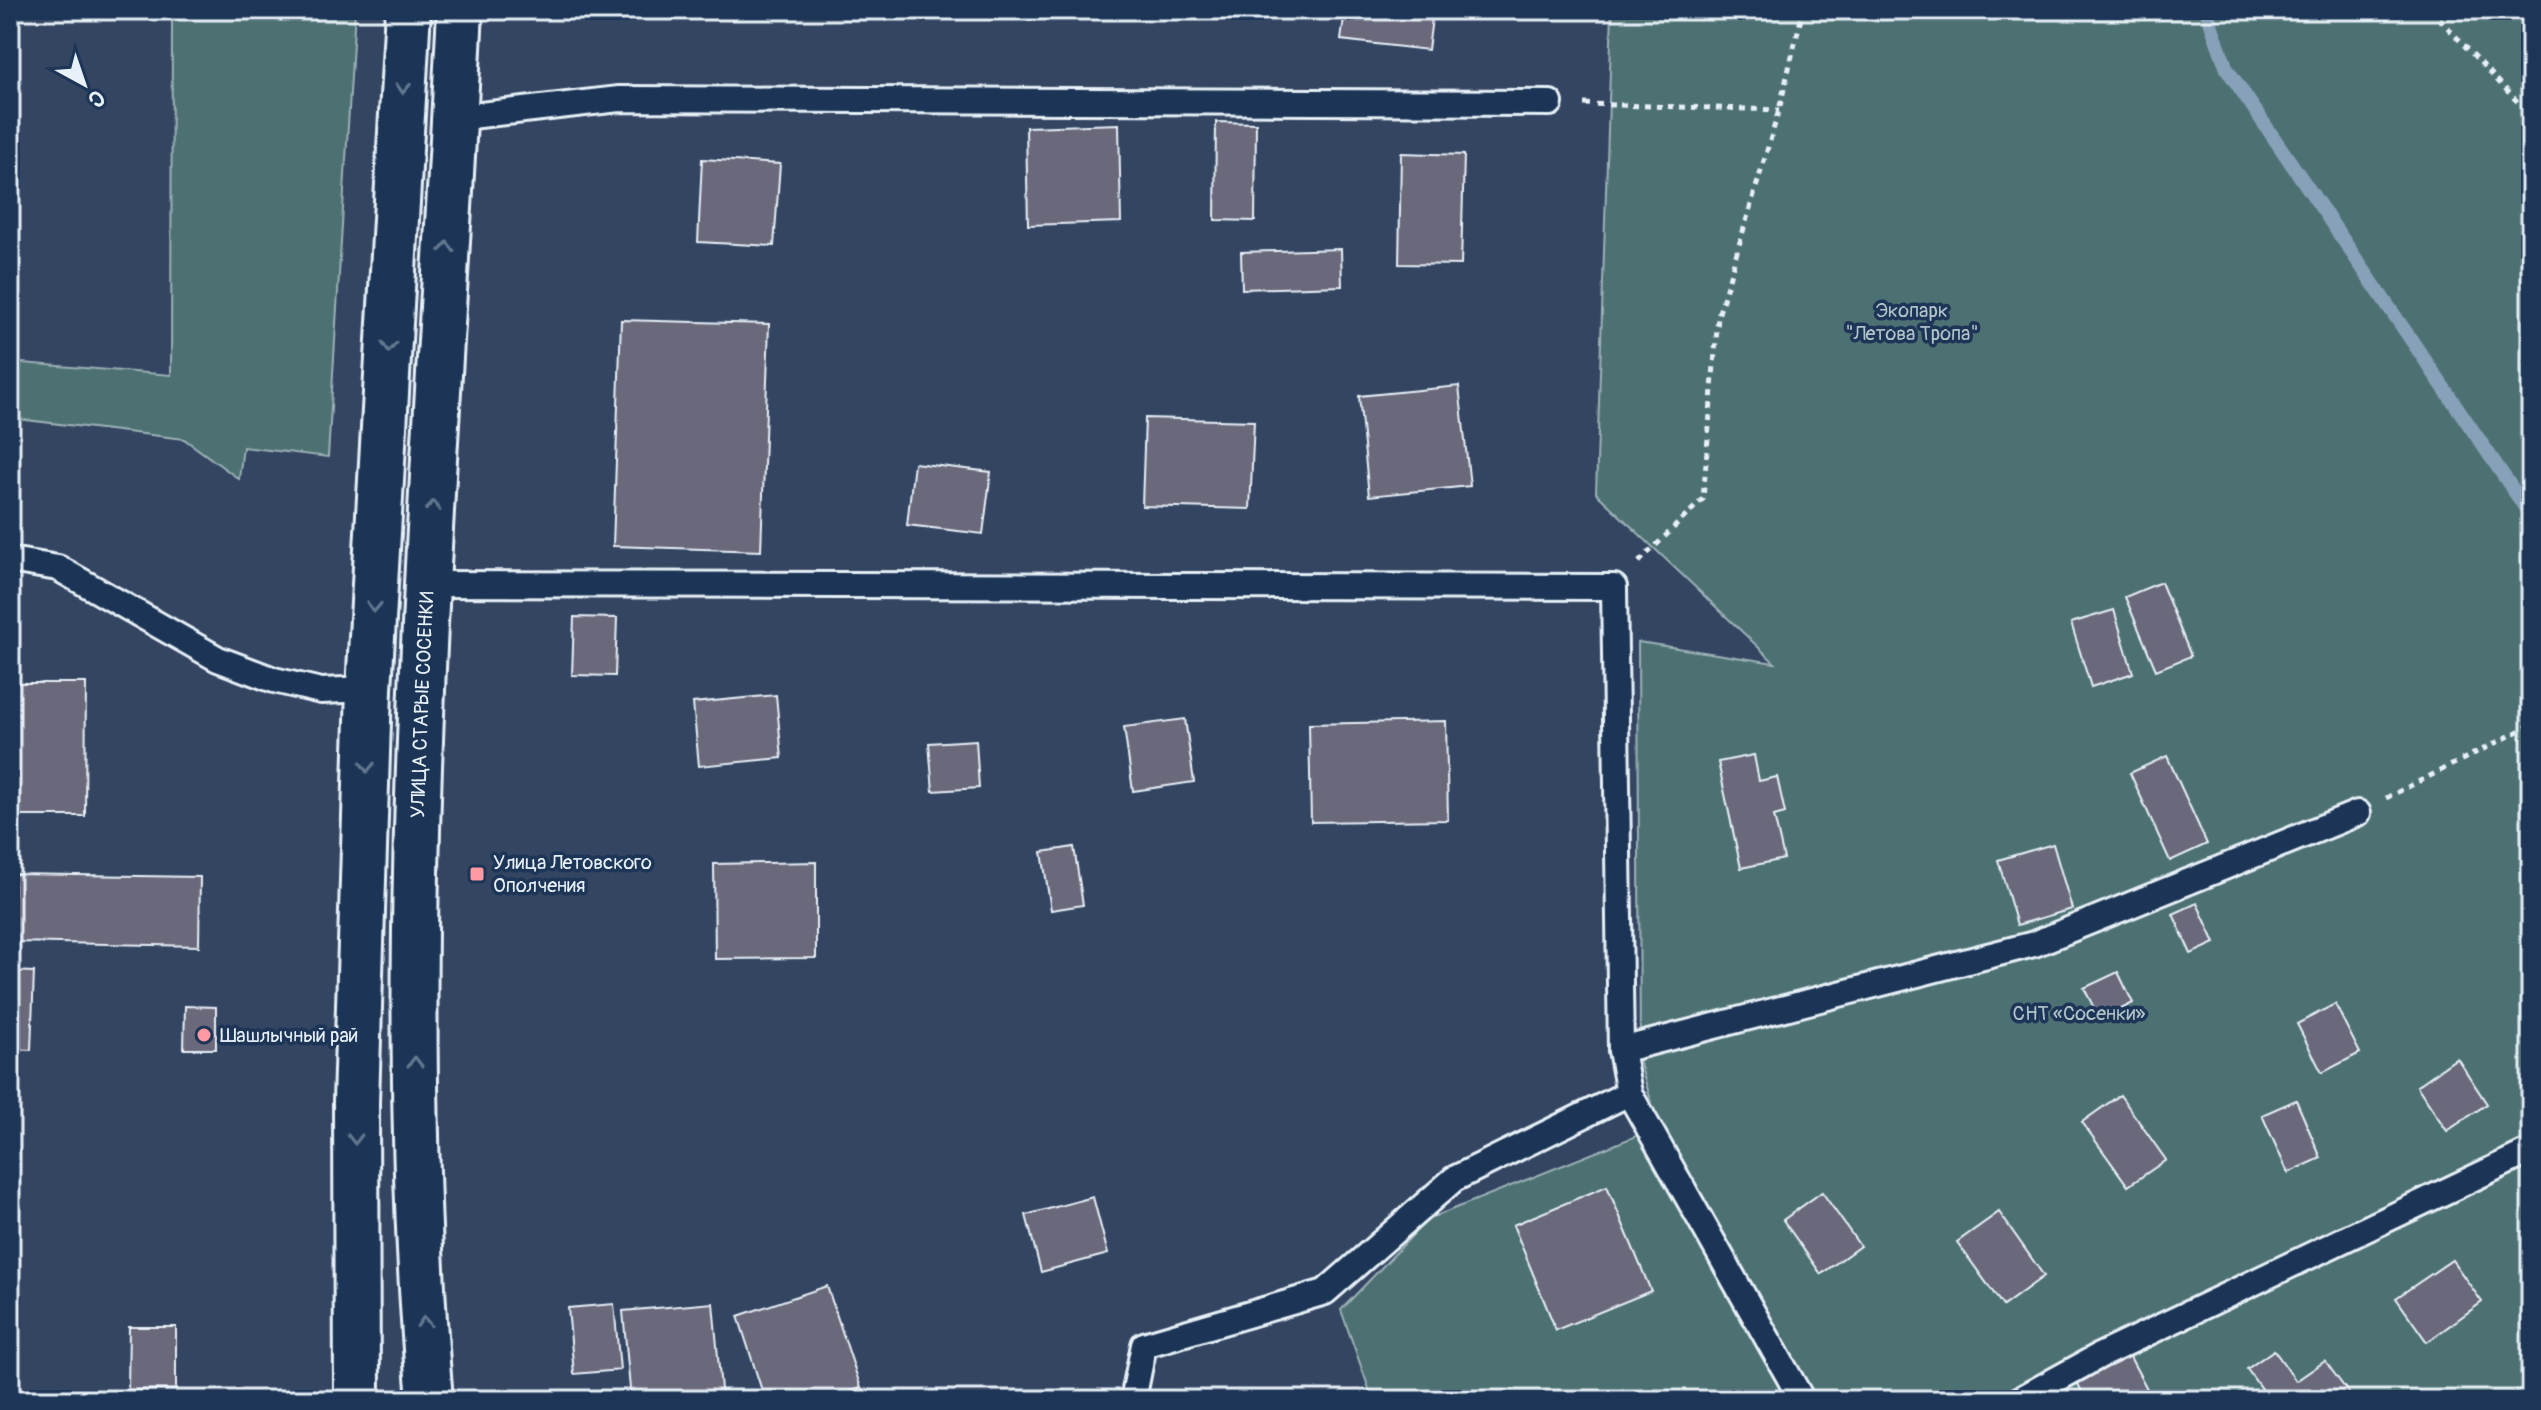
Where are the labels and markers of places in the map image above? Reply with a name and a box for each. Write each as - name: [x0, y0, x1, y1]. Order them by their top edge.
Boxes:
- place label: Улица Летовского Ополчения: [493, 850, 652, 898]
- marker: Улица Летовского Ополчения: [468, 865, 486, 883]
- place label: Шашлычный рай: [220, 1023, 358, 1048]
- marker: Шашлычный рай: [195, 1026, 213, 1044]

